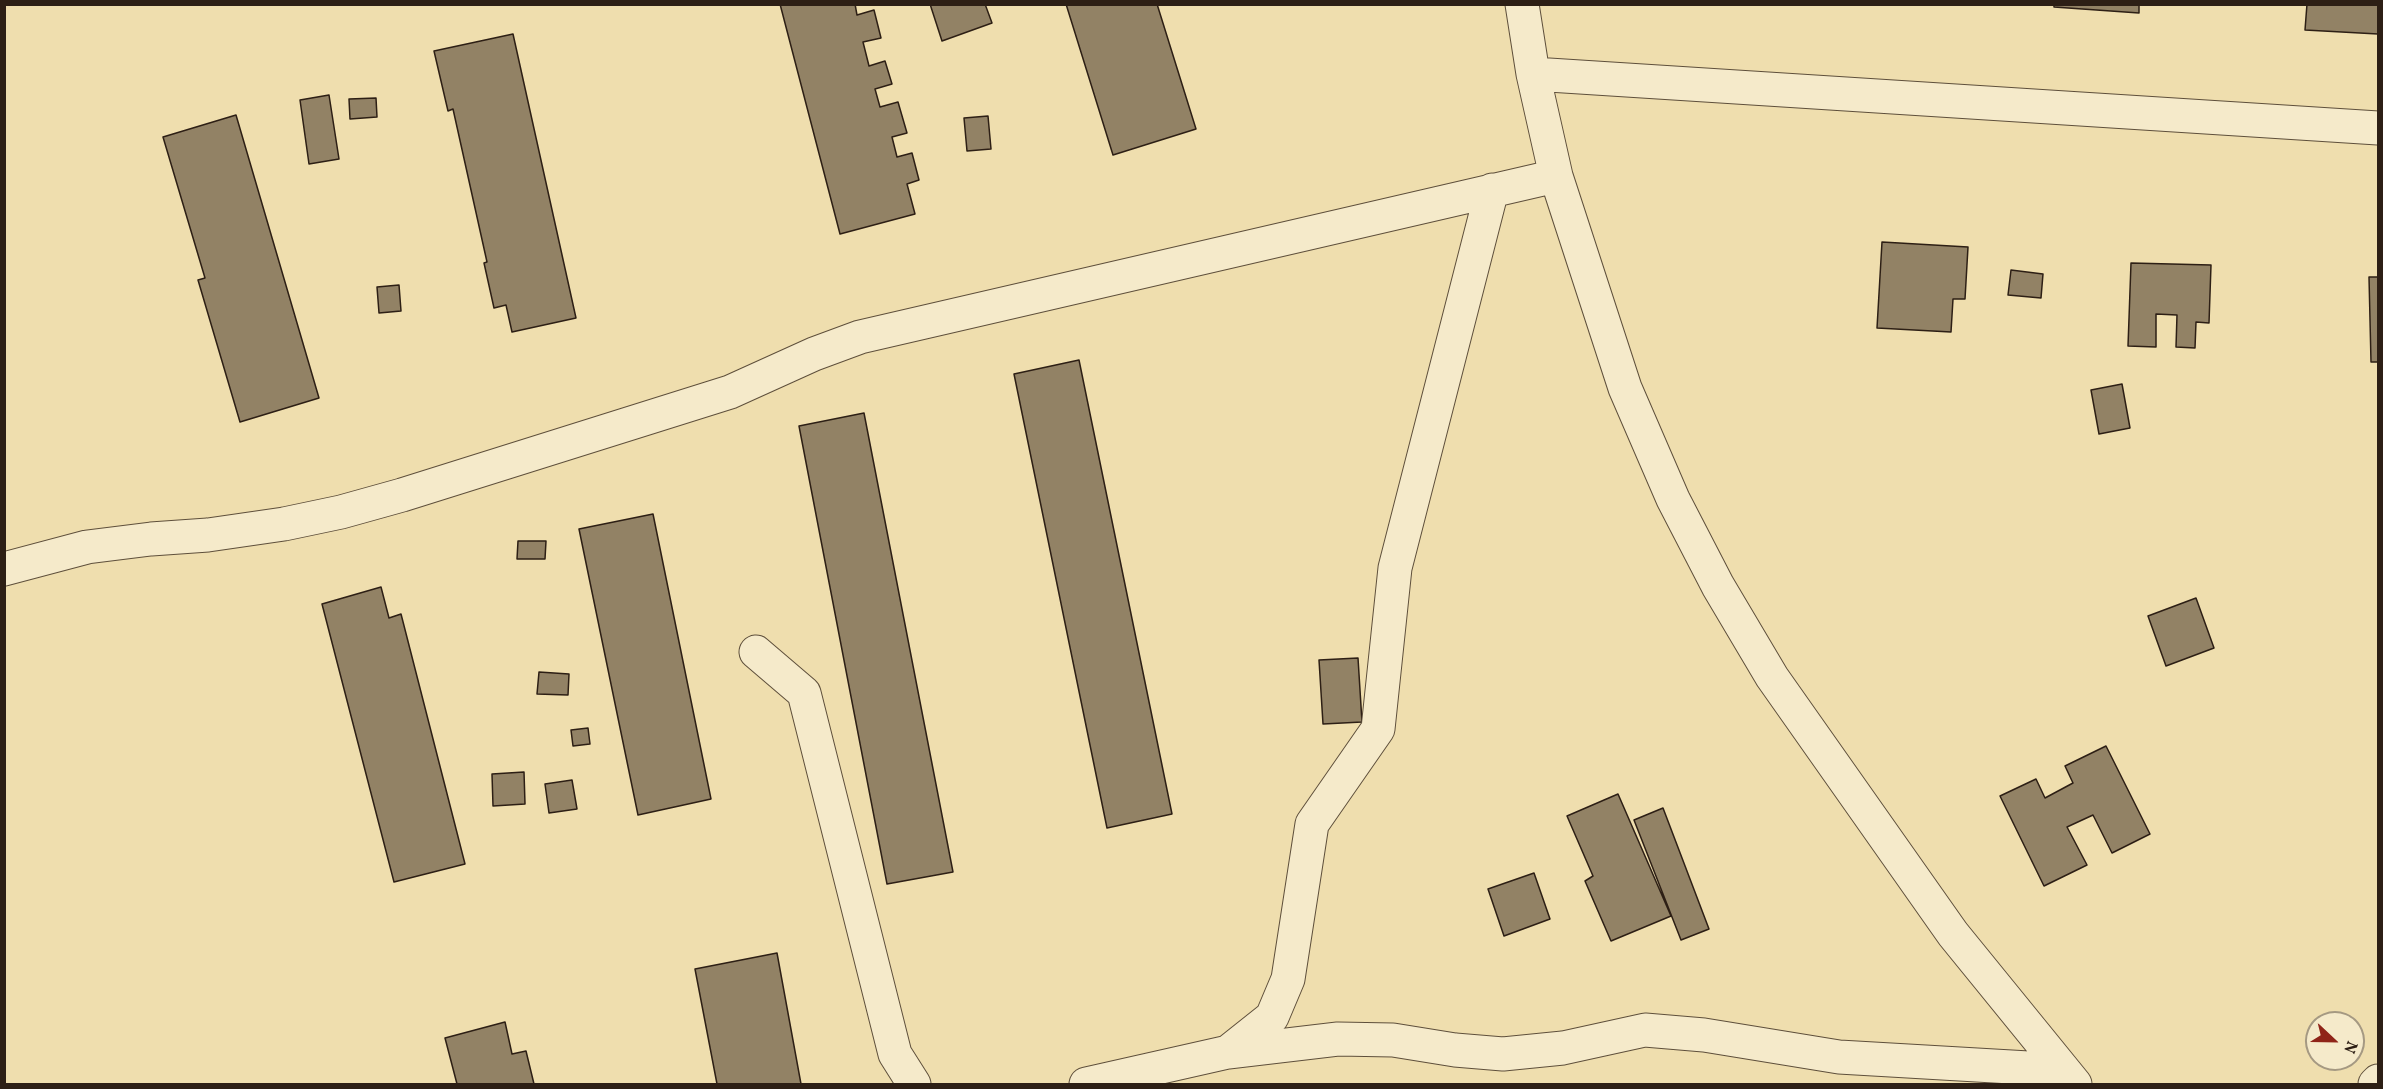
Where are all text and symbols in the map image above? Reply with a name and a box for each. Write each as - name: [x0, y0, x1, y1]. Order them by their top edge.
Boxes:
- north arrow: [2305, 1011, 2365, 1071]
- text: N: [2337, 1037, 2362, 1057]

